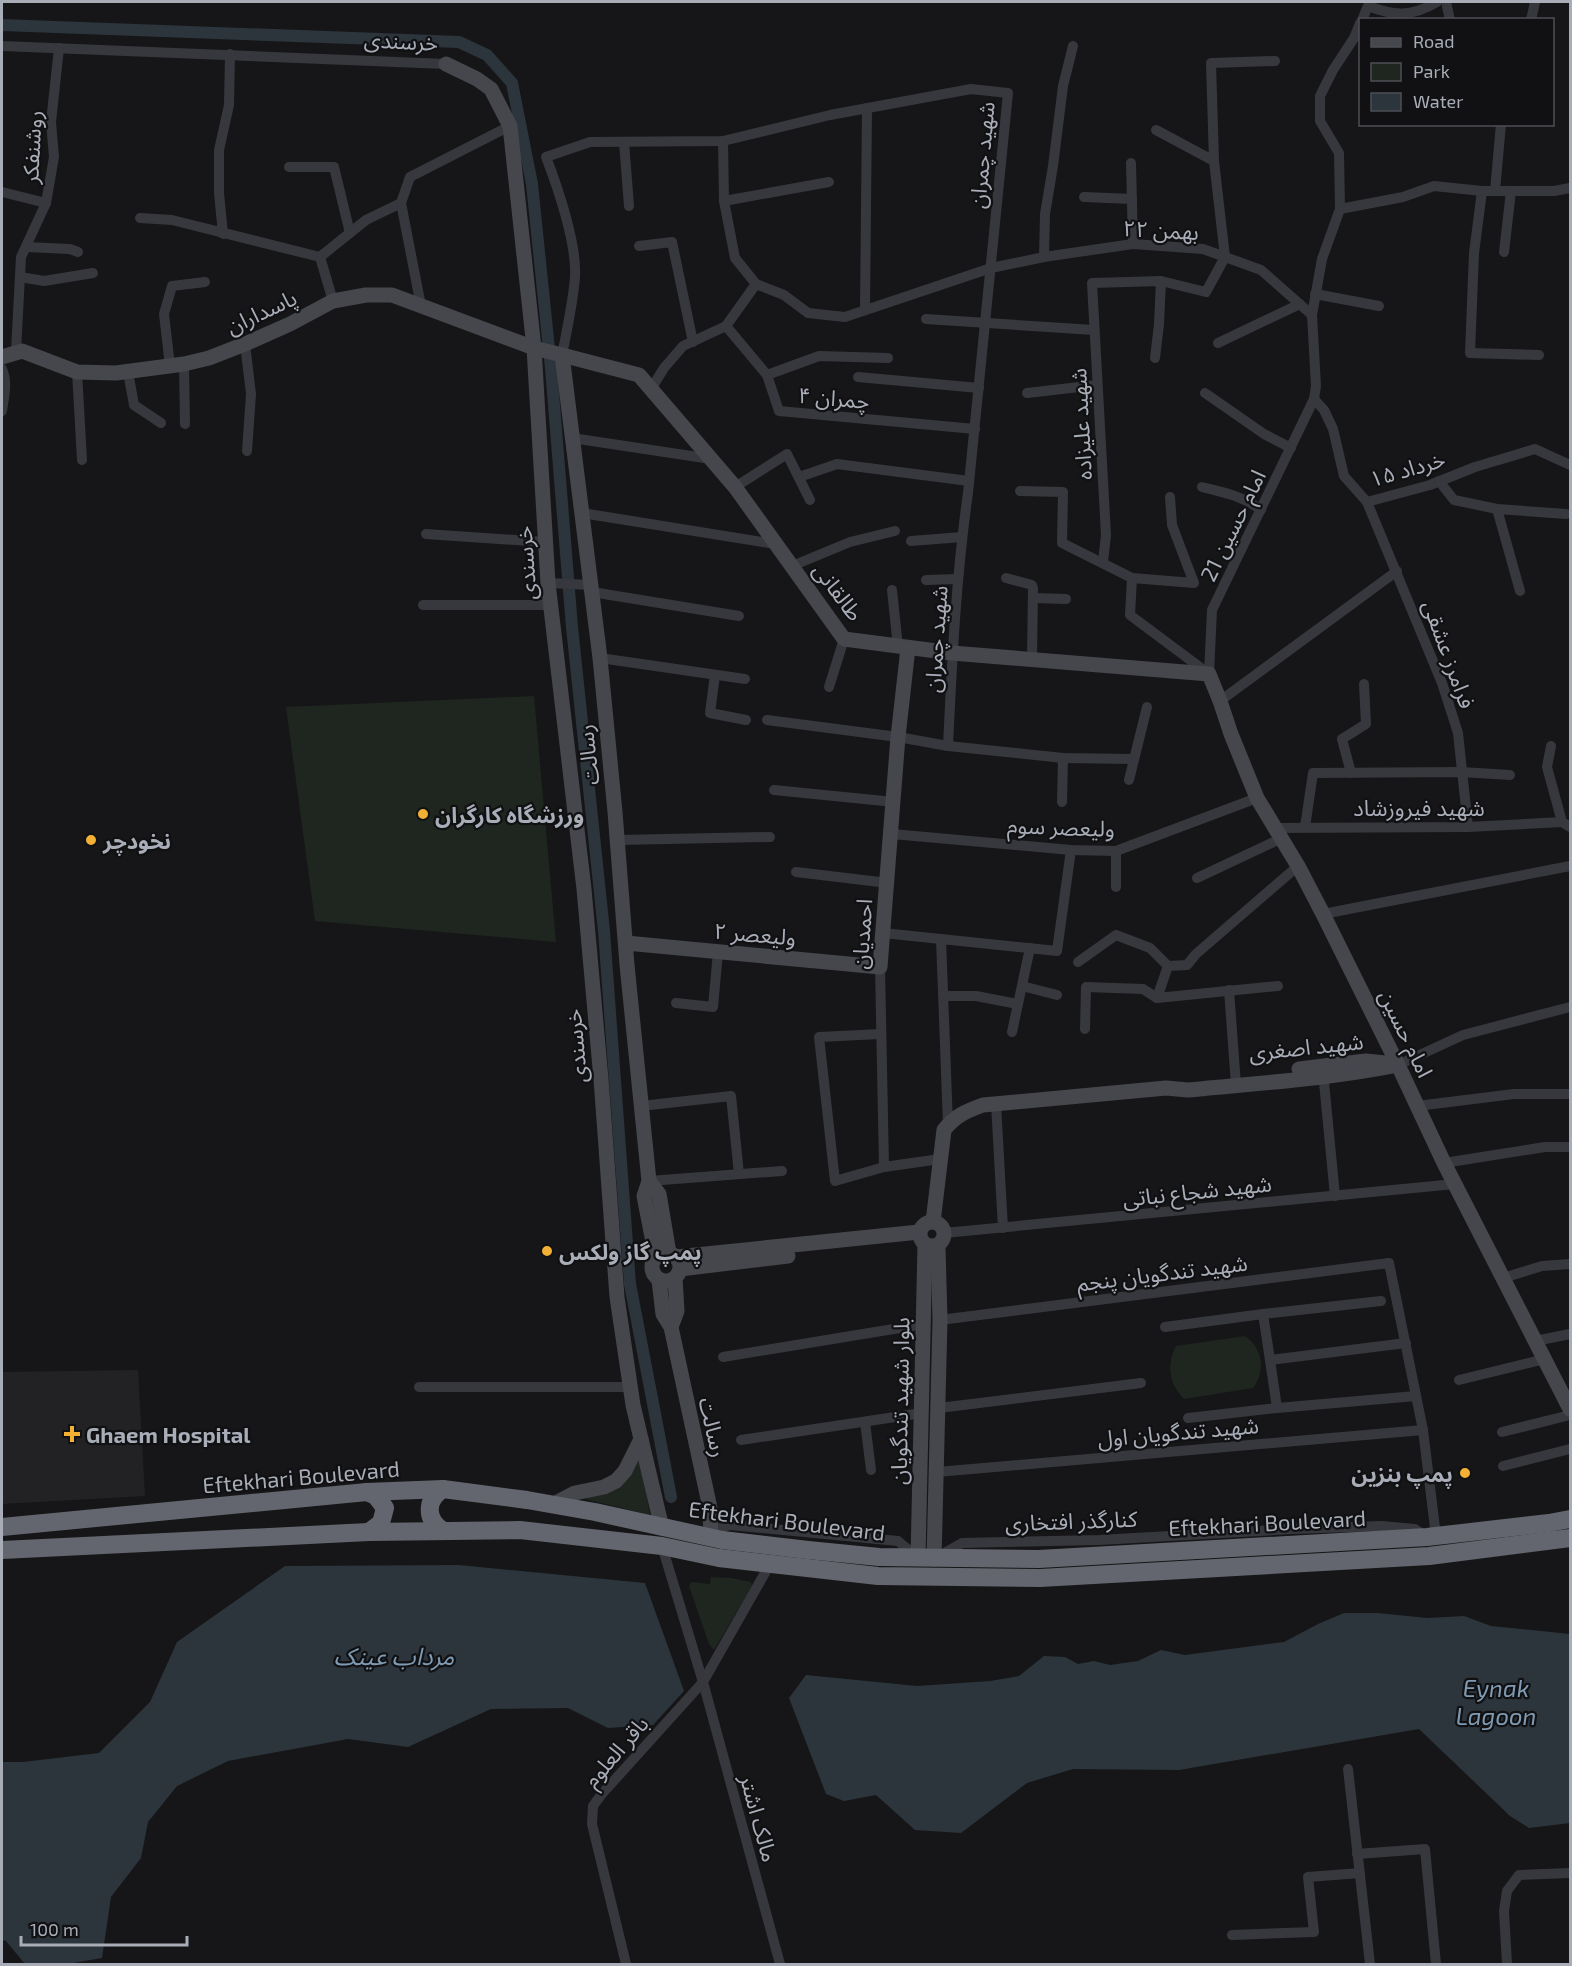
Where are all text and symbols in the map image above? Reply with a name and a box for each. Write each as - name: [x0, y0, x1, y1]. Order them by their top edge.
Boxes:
- legend: [1359, 18, 1554, 126]
- street label: خرسندی: [363, 25, 439, 56]
- text: Road: [1413, 30, 1454, 52]
- text: Park: [1413, 60, 1450, 82]
- text: Water: [1413, 90, 1463, 112]
- street label: شهید چمران: [963, 100, 1002, 210]
- street label: روشنفکر: [16, 110, 48, 185]
- street label: ۲۲ بهمن: [1122, 214, 1200, 245]
- street label: پاسداران: [222, 283, 302, 342]
- street label: شهید علیزاده: [1064, 367, 1097, 481]
- street label: چمران ۴: [797, 381, 871, 416]
- street label: ۱۵ خرداد: [1366, 445, 1448, 492]
- street label: امام حسین 21: [1194, 465, 1275, 587]
- street label: خرسندی: [509, 525, 542, 601]
- street label: طالقانی: [808, 557, 869, 626]
- street label: شهید چمران: [918, 585, 955, 694]
- street label: فرامرز عشقی: [1417, 596, 1482, 712]
- street label: رسالت: [571, 723, 605, 787]
- street label: شهید فیروزشاد: [1353, 794, 1485, 822]
- place label: ورزشگاه کارگران: [435, 801, 584, 829]
- marker: ورزشگاه کارگران: [416, 807, 430, 821]
- street label: ولیعصر سوم: [1006, 811, 1115, 846]
- place label: نخودچر: [102, 827, 171, 856]
- marker: نخودچر: [84, 833, 98, 847]
- street label: احمدیان: [846, 898, 877, 970]
- street label: ولیعصر ۲: [713, 916, 797, 951]
- street label: امام حسین: [1370, 985, 1439, 1083]
- street label: خرسندی: [559, 1008, 592, 1084]
- street label: شهید اصغری: [1247, 1027, 1365, 1066]
- street label: شهید شجاع نباتی: [1121, 1169, 1273, 1216]
- place label: پمپ گاز ولکس: [559, 1238, 702, 1267]
- marker: پمپ گاز ولکس: [540, 1244, 554, 1258]
- street label: شهید تندگویان پنجم: [1075, 1249, 1250, 1300]
- street label: بلوار شهید تندگویان: [885, 1317, 915, 1485]
- street label: رسالت: [693, 1394, 734, 1460]
- street label: شهید تندگویان اول: [1096, 1411, 1260, 1452]
- place label: Ghaem Hospital: [86, 1421, 251, 1447]
- marker: Ghaem Hospital: [63, 1425, 81, 1443]
- street label: Eftekhari Boulevard: [201, 1454, 401, 1498]
- place label: پمپ بنزین: [1351, 1460, 1453, 1489]
- marker: پمپ بنزین: [1458, 1466, 1472, 1480]
- street label: Eftekhari Boulevard: [687, 1495, 887, 1545]
- street label: Eftekhari Boulevard: [1167, 1504, 1367, 1540]
- street label: کنارگذر افتخاری: [1004, 1505, 1139, 1537]
- water label: مرداب عینک: [334, 1641, 455, 1671]
- water label: Eynak Lagoon: [1456, 1673, 1536, 1730]
- street label: باقر العلوم: [577, 1710, 657, 1795]
- street label: مالک اشتر: [735, 1770, 784, 1865]
- scale bar: [21, 1909, 188, 1947]
- text: 100 m: [30, 1918, 79, 1940]

